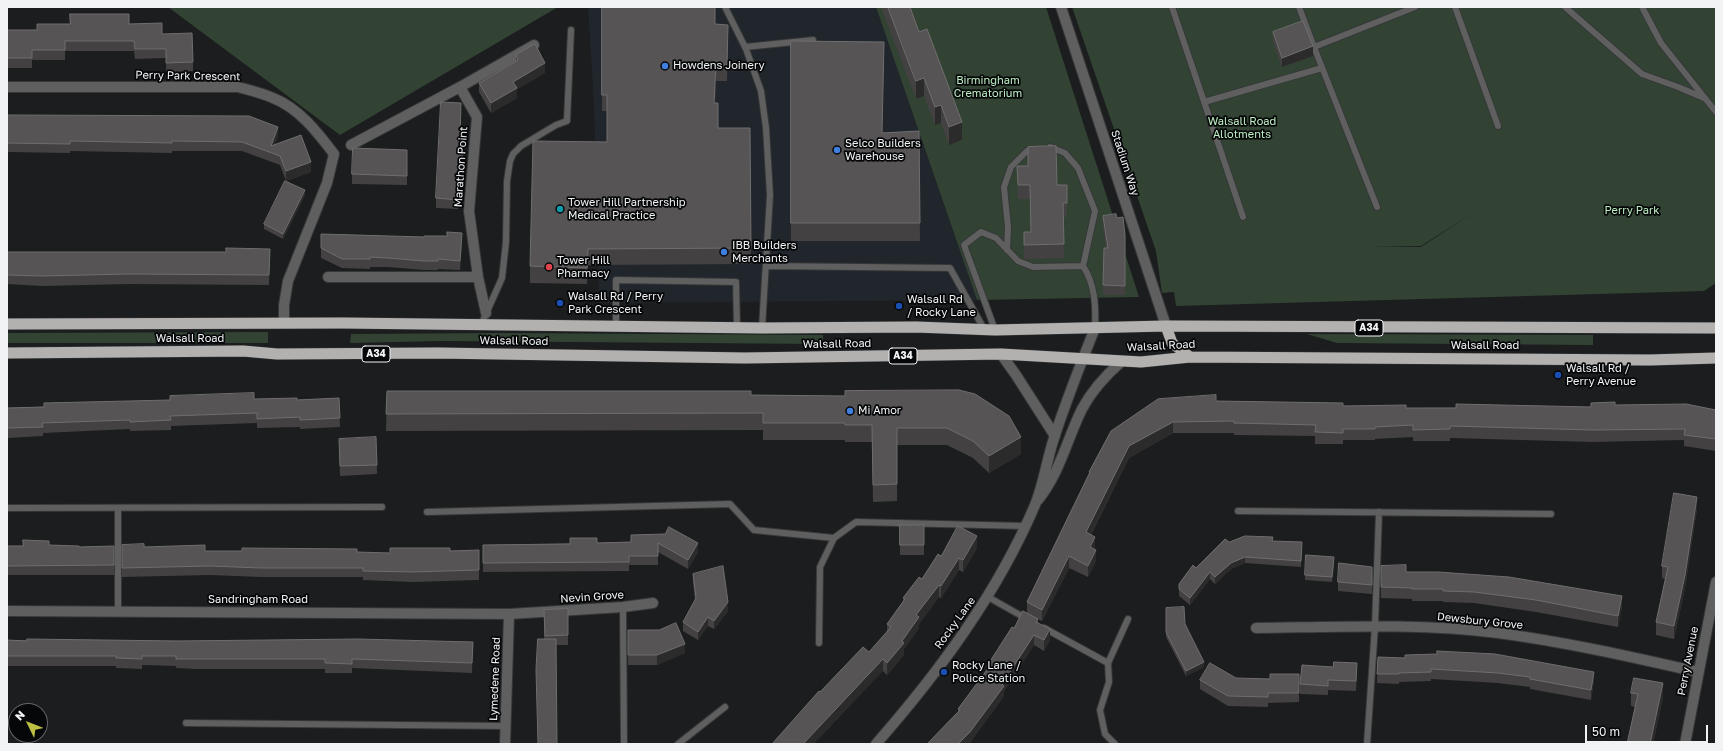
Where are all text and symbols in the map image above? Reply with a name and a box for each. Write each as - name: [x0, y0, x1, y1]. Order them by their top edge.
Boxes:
- place label: Howdens Joinery: [673, 59, 765, 73]
- marker: Howdens Joinery: [660, 61, 670, 71]
- street label: Perry Park Crescent: [135, 68, 241, 84]
- park label: Birmingham Crematorium: [954, 74, 1022, 100]
- park label: Walsall Road Allotments: [1208, 115, 1276, 141]
- street label: Marathon Point: [452, 126, 470, 208]
- street label: Stadium Way: [1108, 128, 1142, 198]
- place label: Selco Builders Warehouse: [845, 137, 921, 163]
- marker: Selco Builders Warehouse: [832, 145, 842, 155]
- place label: Tower Hill Partnership Medical Practice: [568, 196, 686, 222]
- marker: Tower Hill Partnership Medical Practice: [555, 204, 565, 214]
- park label: Perry Park: [1604, 204, 1660, 218]
- place label: IBB Builders Merchants: [732, 239, 797, 265]
- marker: IBB Builders Merchants: [719, 247, 729, 257]
- place label: Tower Hill Pharmacy: [557, 254, 610, 280]
- marker: Tower Hill Pharmacy: [544, 262, 554, 272]
- place label: Walsall Rd / Perry Park Crescent: [568, 290, 663, 316]
- place label: Walsall Rd / Rocky Lane: [907, 293, 976, 319]
- marker: Walsall Rd / Perry Park Crescent: [555, 298, 565, 308]
- marker: Walsall Rd / Rocky Lane: [894, 301, 904, 311]
- road number: A34: [1355, 320, 1383, 336]
- street label: Walsall Road: [156, 332, 224, 346]
- street label: Walsall Road: [480, 334, 548, 348]
- street label: Walsall Road: [803, 337, 871, 351]
- street label: Walsall Road: [1126, 338, 1196, 354]
- street label: Walsall Road: [1451, 339, 1519, 353]
- road number: A34: [362, 346, 390, 362]
- road number: A34: [889, 348, 917, 364]
- place label: Walsall Rd / Perry Avenue: [1566, 362, 1636, 388]
- marker: Walsall Rd / Perry Avenue: [1553, 370, 1563, 380]
- place label: Mi Amor: [858, 404, 901, 418]
- marker: Mi Amor: [845, 406, 855, 416]
- street label: Nevin Grove: [560, 588, 624, 606]
- street label: Sandringham Road: [208, 593, 308, 607]
- street label: Rocky Lane: [932, 594, 978, 652]
- street label: Dewsbury Grove: [1436, 610, 1524, 632]
- street label: Perry Avenue: [1675, 625, 1701, 697]
- street label: Lymedene Road: [487, 637, 503, 721]
- place label: Rocky Lane / Police Station: [952, 659, 1025, 685]
- marker: Rocky Lane / Police Station: [939, 667, 949, 677]
- north arrow: [8, 703, 48, 743]
- text: N: [12, 708, 27, 723]
- scale bar: [1587, 717, 1710, 743]
- text: 50 m: [1592, 724, 1620, 739]

